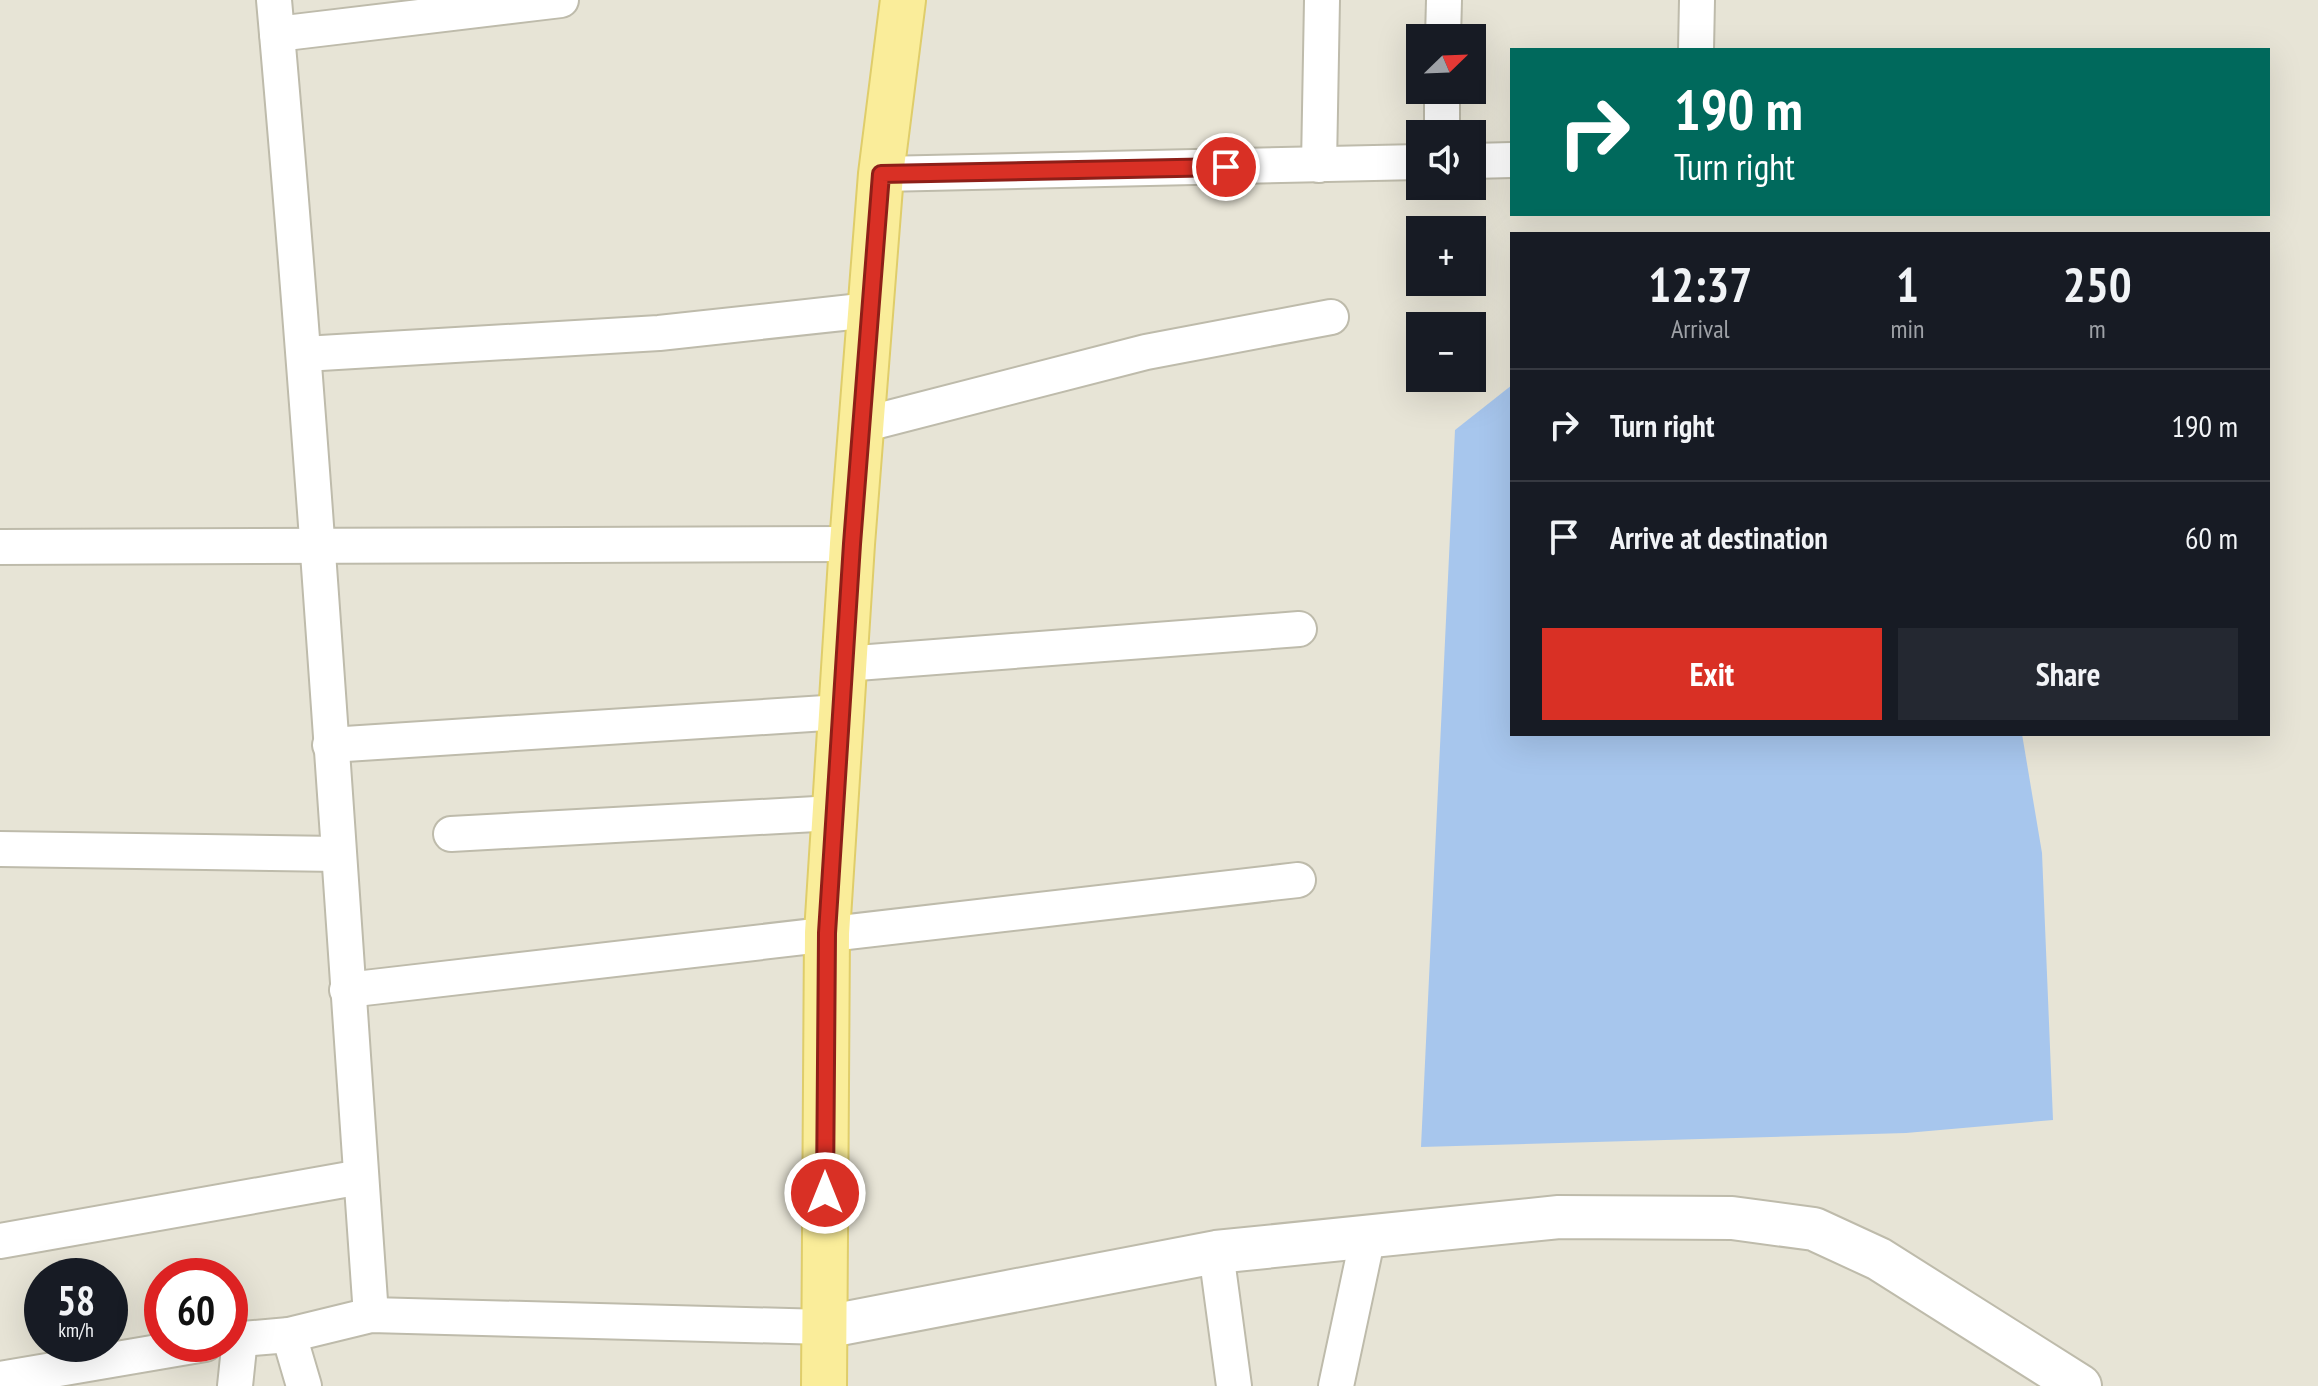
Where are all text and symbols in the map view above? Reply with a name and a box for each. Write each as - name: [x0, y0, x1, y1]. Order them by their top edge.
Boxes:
- north arrow: [1406, 24, 1486, 104]
- map controls: [1406, 24, 1486, 392]
- text: 190 m: [1674, 73, 1803, 145]
- icon: right: [1542, 80, 1646, 184]
- button: sound: [1406, 120, 1486, 200]
- pin: [1192, 133, 1260, 201]
- text: Turn right: [1674, 143, 1795, 190]
- icon: arrive: [1204, 145, 1248, 189]
- button: +: [1406, 216, 1486, 296]
- text: 12:37: [1648, 253, 1752, 315]
- text: 1: [1896, 253, 1919, 315]
- text: 250: [2063, 253, 2132, 315]
- button: −: [1406, 312, 1486, 392]
- text: Arrival: [1671, 312, 1730, 345]
- text: min: [1890, 312, 1924, 345]
- text: m: [2089, 312, 2106, 345]
- icon: right: [1542, 403, 1586, 447]
- text: Turn right: [1610, 406, 1714, 445]
- text: 190 m: [2172, 406, 2238, 445]
- icon: arrive: [1542, 515, 1586, 559]
- text: Arrive at destination: [1610, 518, 1828, 557]
- text: 60 m: [2185, 518, 2238, 557]
- button: Exit: [1542, 628, 1882, 720]
- button: Share: [1898, 628, 2238, 720]
- position arrow: [783, 1151, 867, 1235]
- speed limit sign: 60: [144, 1258, 248, 1362]
- text: 58: [57, 1274, 95, 1326]
- text: km/h: [58, 1317, 94, 1343]

